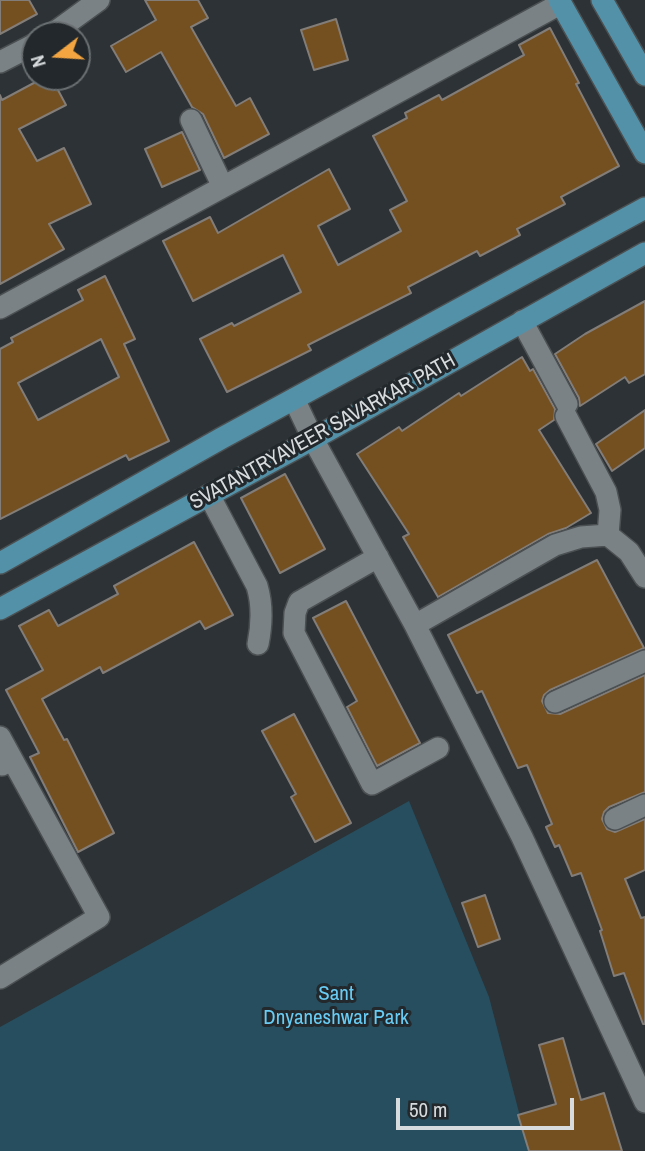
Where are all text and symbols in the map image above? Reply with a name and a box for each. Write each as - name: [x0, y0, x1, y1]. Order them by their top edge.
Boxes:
- north arrow: [21, 21, 91, 91]
- text: N: [24, 52, 52, 71]
- street label: SVATANTRYAVEER SAVARKAR PATH: [186, 348, 460, 516]
- park label: Sant Dnyaneshwar Park: [263, 981, 409, 1031]
- scale bar: [400, 1084, 578, 1128]
- text: 50 m: [409, 1095, 447, 1124]

